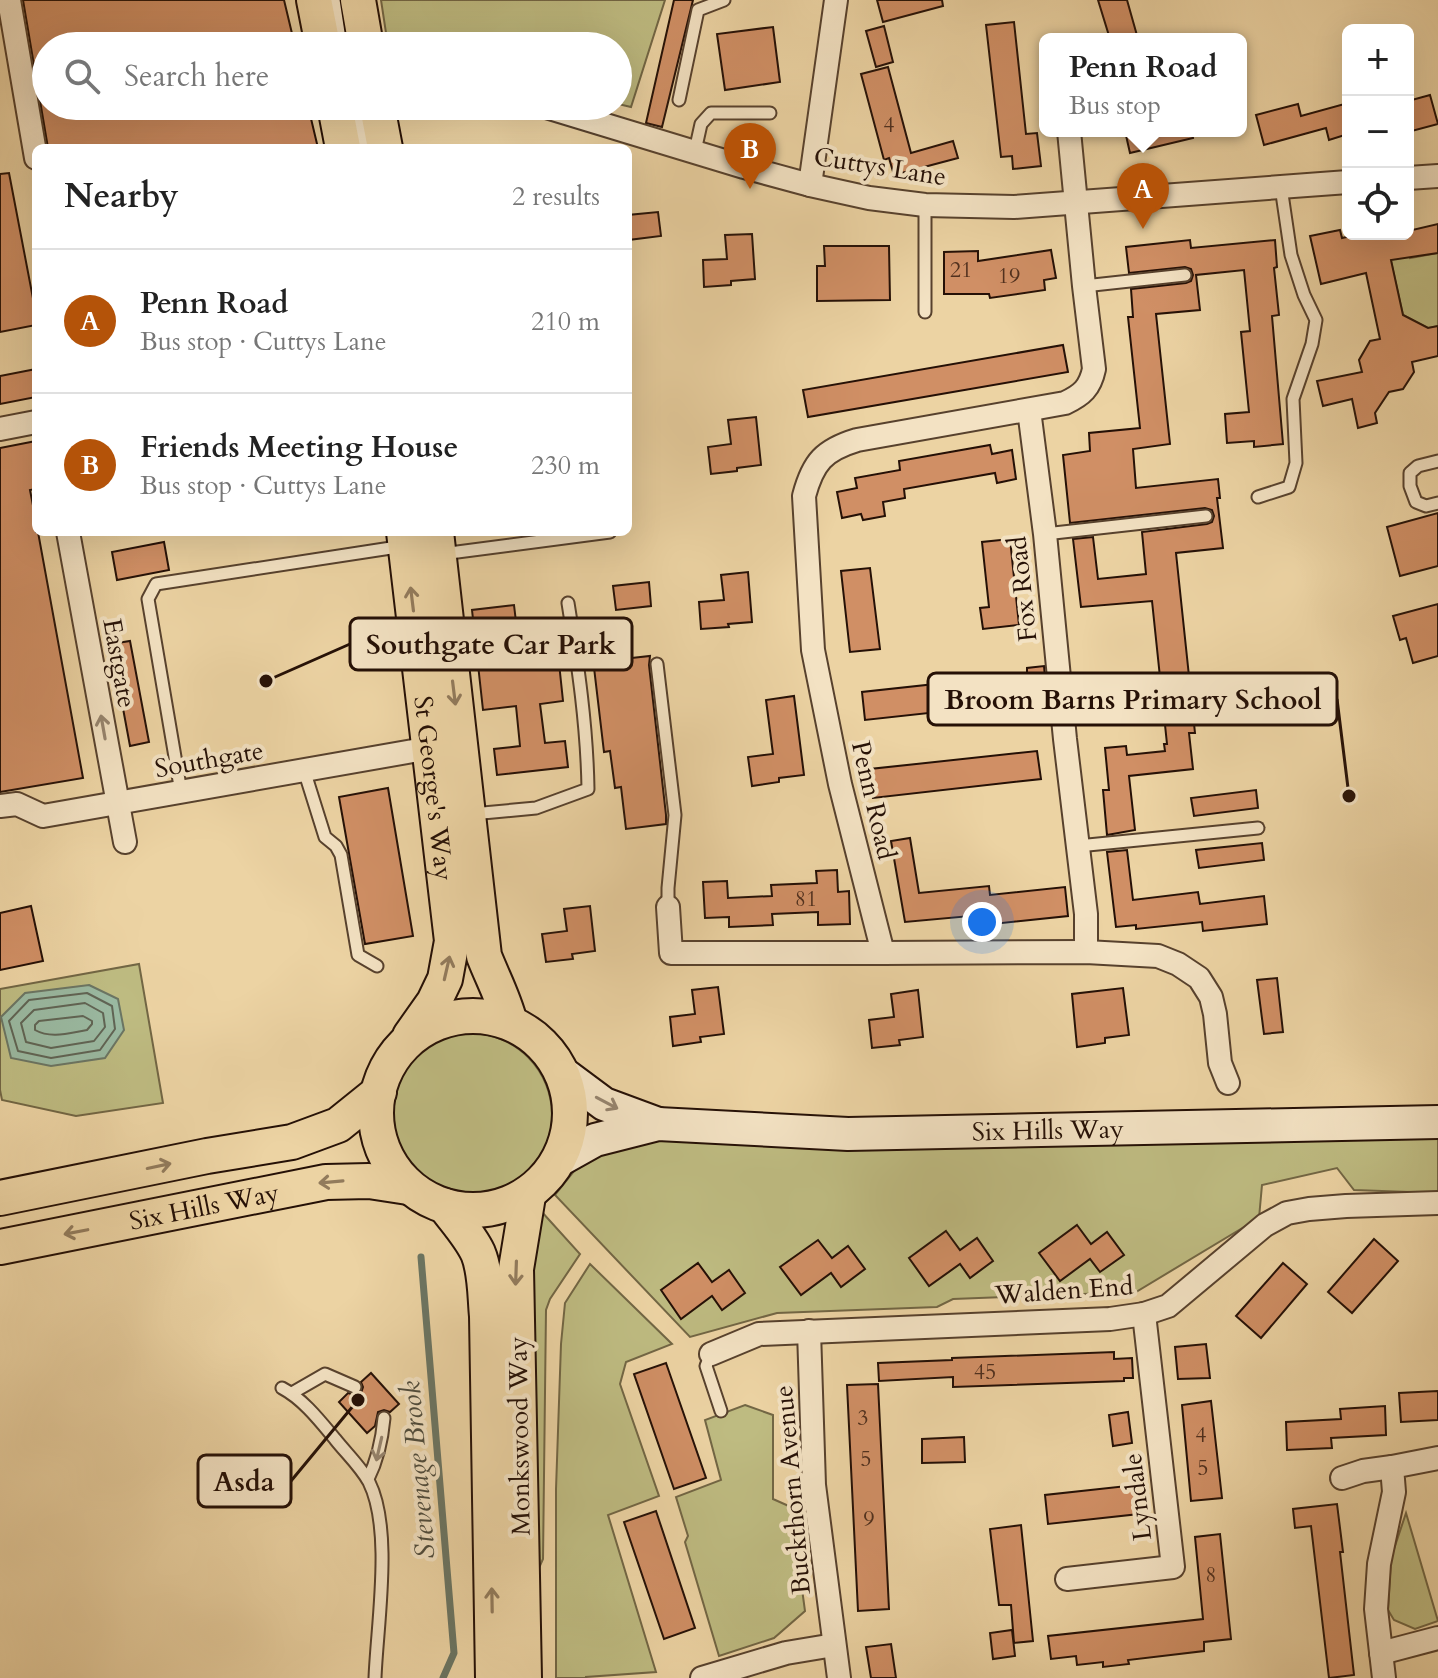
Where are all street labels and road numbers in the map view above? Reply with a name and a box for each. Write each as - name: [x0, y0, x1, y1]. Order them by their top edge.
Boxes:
- street label: Cuttys Lane: [811, 139, 949, 194]
- street label: Fox Road: [1000, 534, 1045, 643]
- street label: Eastgate: [94, 616, 145, 710]
- street label: St George's Way: [405, 694, 462, 883]
- street label: Southgate: [152, 733, 266, 786]
- street label: Penn Road: [843, 737, 904, 863]
- street label: Six Hills Way: [971, 1111, 1124, 1149]
- street label: Six Hills Way: [126, 1175, 282, 1239]
- street label: Walden End: [993, 1268, 1135, 1313]
- street label: Monkswood Way: [500, 1336, 539, 1536]
- street label: Buckthorn Avenue: [766, 1384, 819, 1596]
- street label: Lyndale: [1115, 1451, 1160, 1543]

